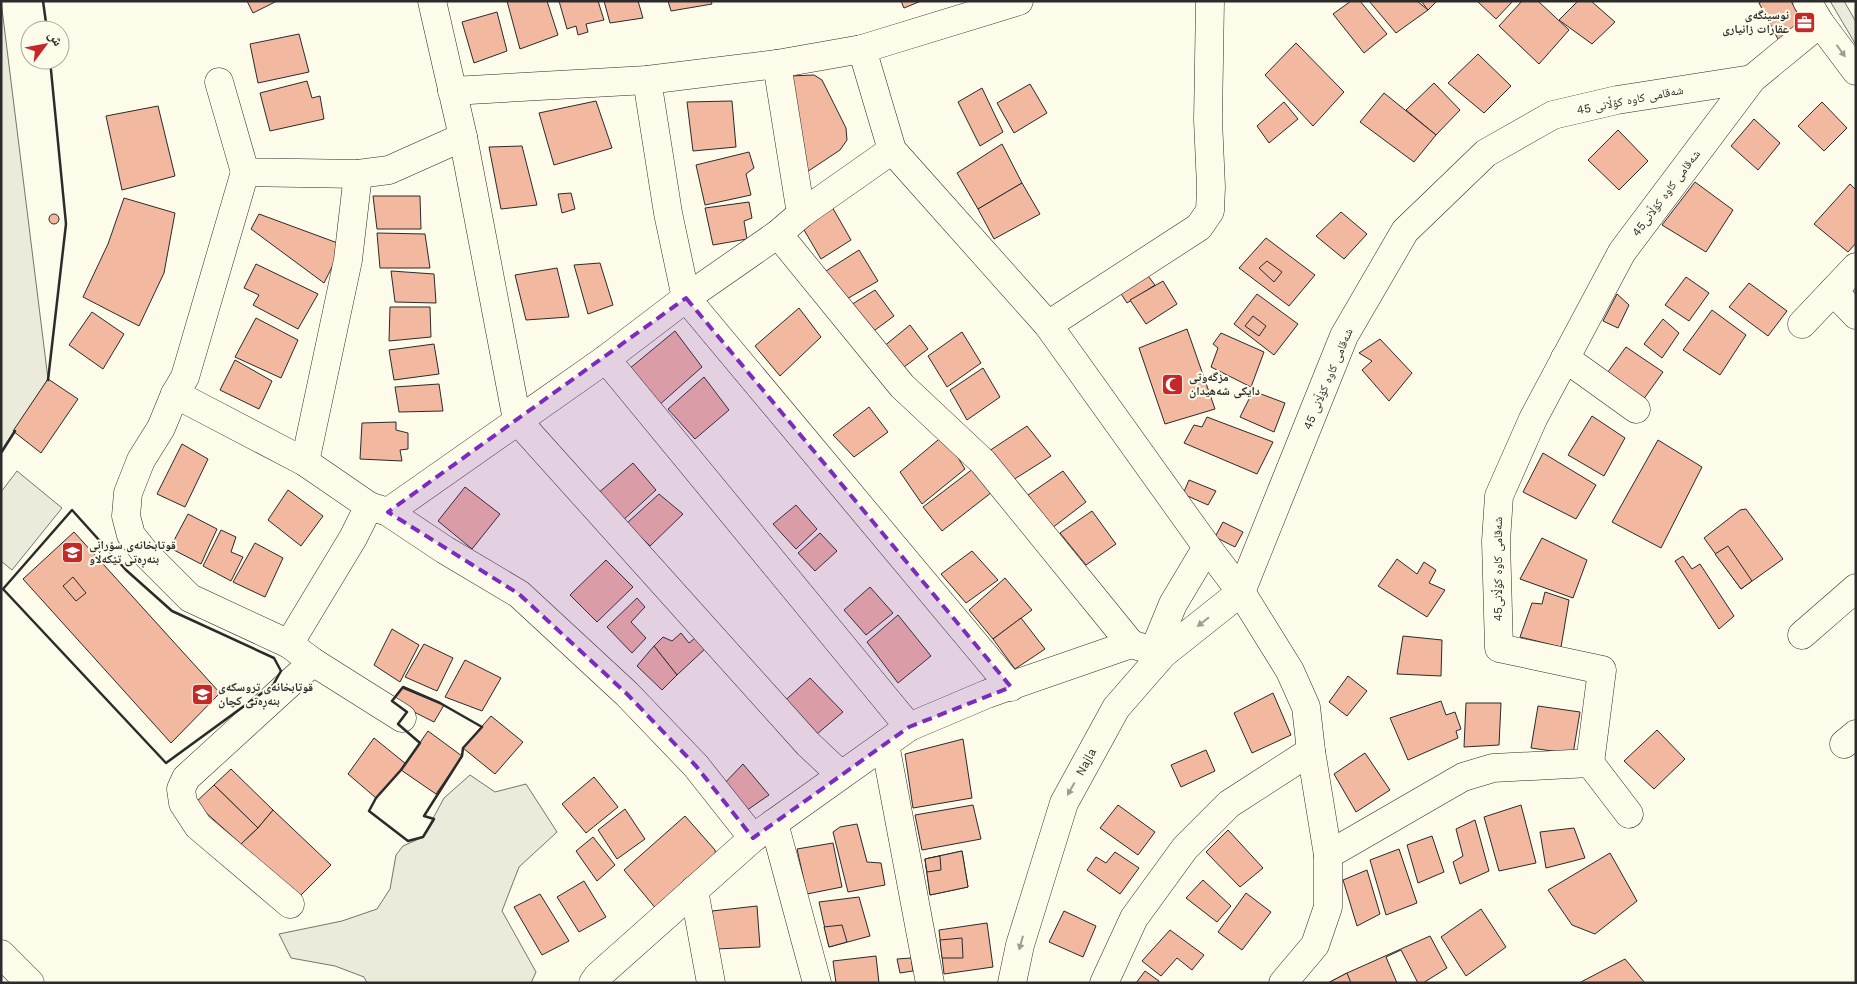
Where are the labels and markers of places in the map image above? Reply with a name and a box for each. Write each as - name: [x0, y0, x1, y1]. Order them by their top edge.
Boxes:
- place label: نوسینگەی عقارات زانیاری: [1722, 8, 1789, 37]
- office icon: نوسینگەی عقارات زانیاری: [1793, 10, 1817, 34]
- place label: مزگەوتی دایکی شەهیدان: [1189, 370, 1260, 399]
- mosque icon: مزگەوتی دایکی شەهیدان: [1161, 372, 1185, 396]
- place label: قوتابخانەی سۆرانی بنەڕەتی تێکەڵاو: [89, 538, 176, 568]
- school or university icon: قوتابخانەی سۆرانی بنەڕەتی تێکەڵاو: [61, 540, 85, 564]
- place label: قوتابخانەی تروسکەی بنەڕەتی کچان: [218, 680, 313, 710]
- school or university icon: قوتابخانەی تروسکەی بنەڕەتی کچان: [190, 682, 214, 706]

